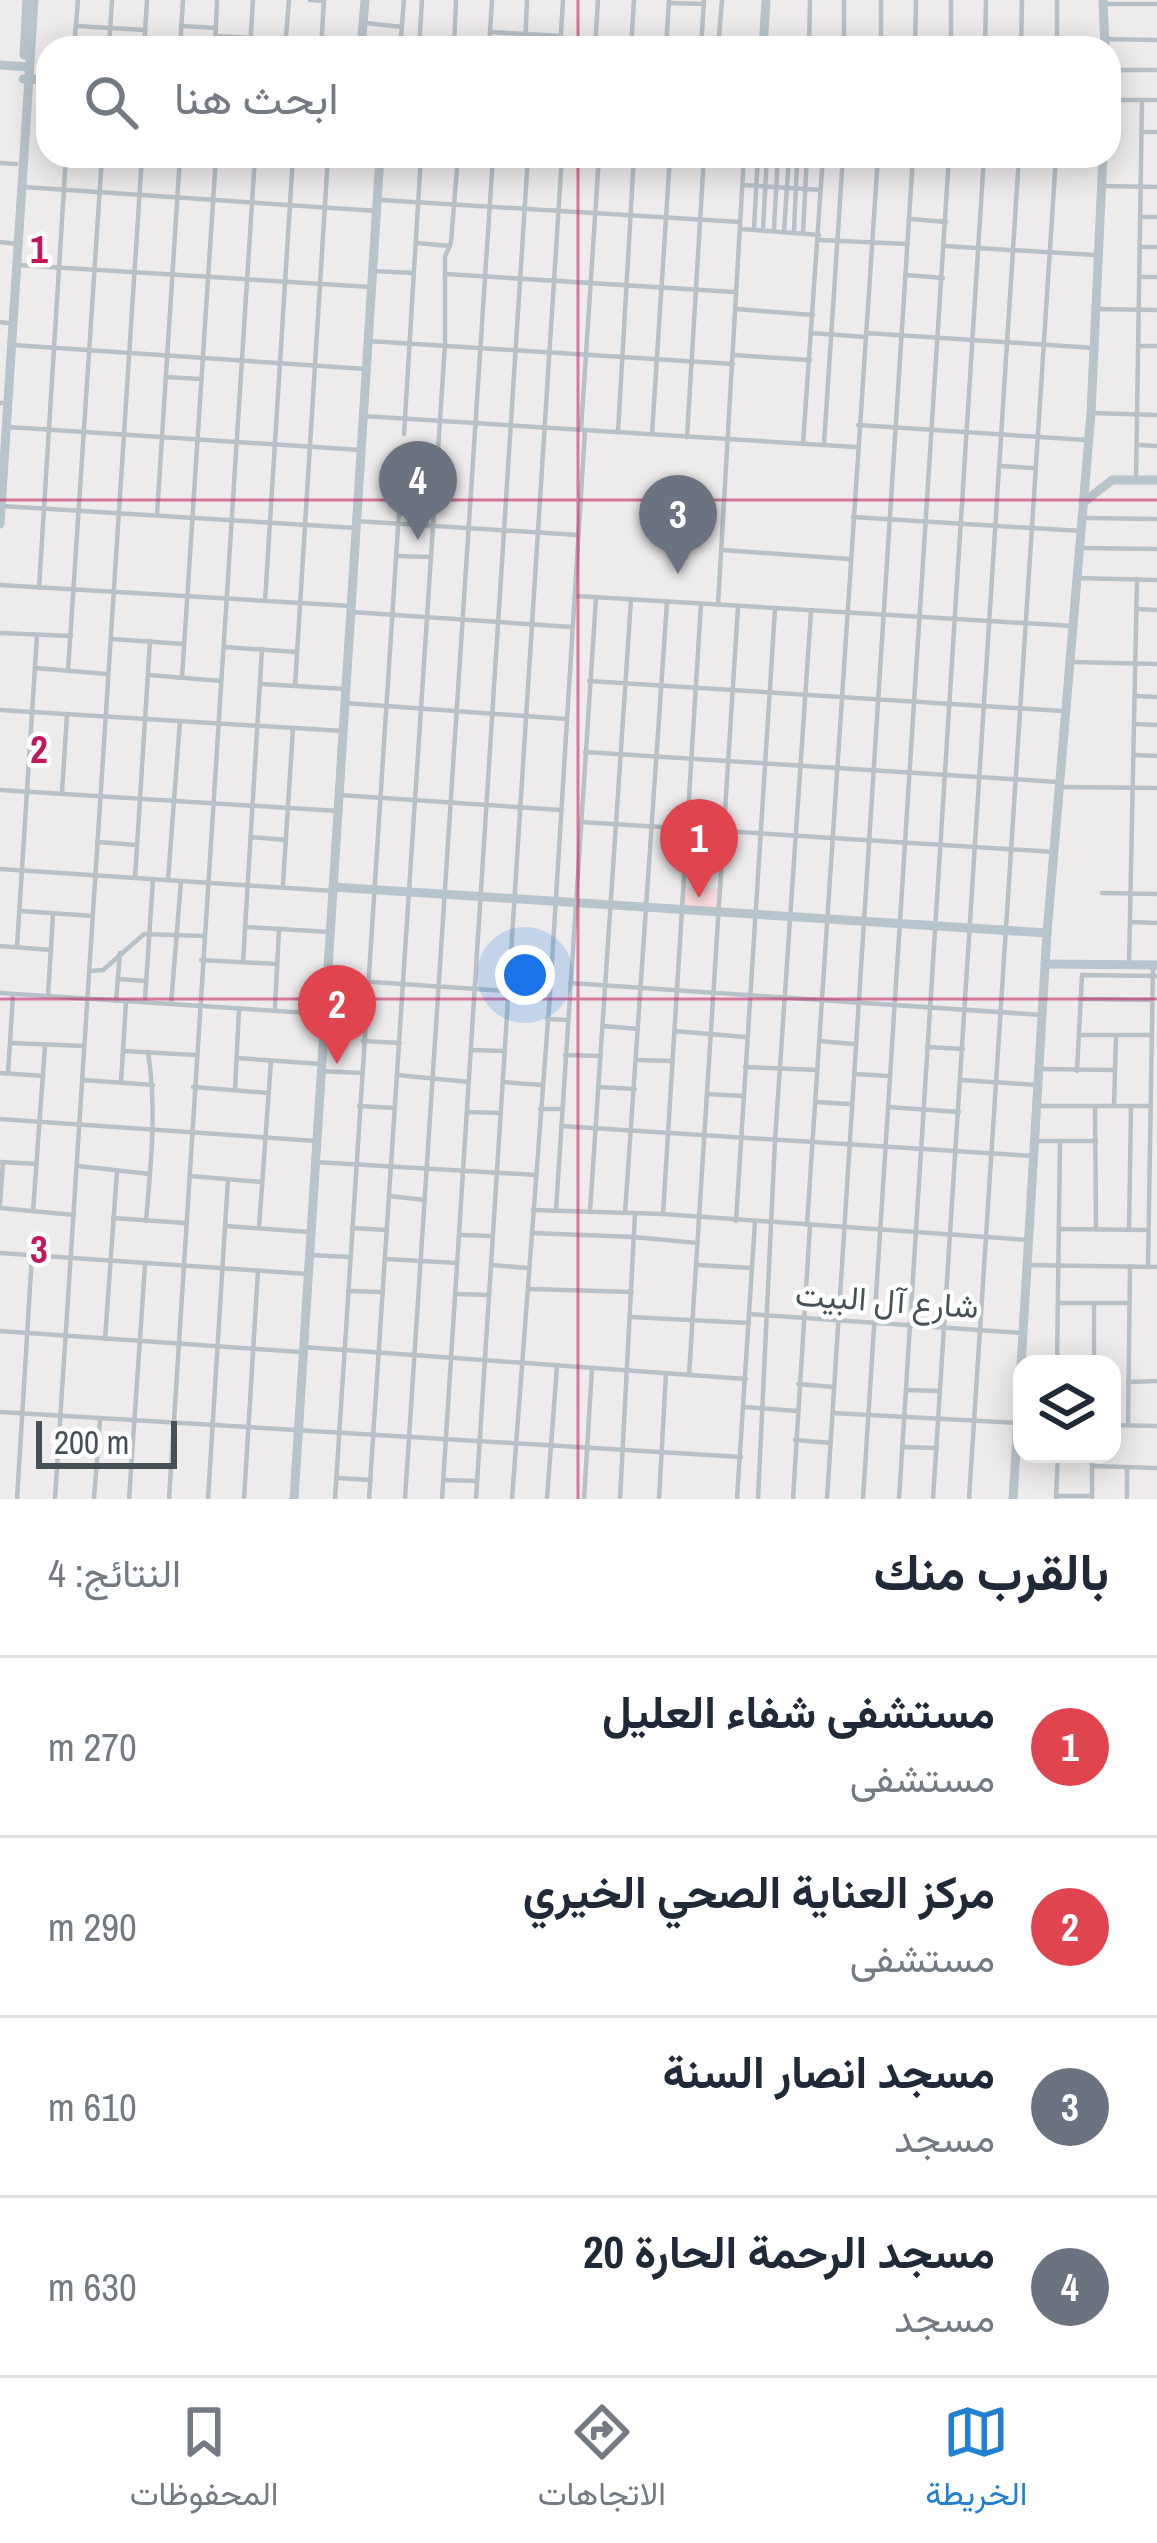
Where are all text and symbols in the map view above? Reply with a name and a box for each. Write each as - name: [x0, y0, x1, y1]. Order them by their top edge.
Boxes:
- search box: [36, 36, 1121, 168]
- text: ابحث هنا: [174, 67, 339, 128]
- icon: search: [78, 69, 144, 135]
- text: 1: [30, 223, 48, 275]
- pin: 4: [379, 441, 457, 540]
- pin: 3: [639, 475, 717, 574]
- text: 2: [30, 723, 48, 775]
- pin: 1: [660, 799, 738, 898]
- your location: [495, 945, 555, 1005]
- pin: 2: [298, 965, 376, 1064]
- text: 3: [30, 1223, 48, 1275]
- street label: شارع آل البيت: [794, 1272, 980, 1329]
- map controls: [1013, 1355, 1121, 1463]
- button: layers: [1013, 1355, 1121, 1463]
- scale bar: [36, 1415, 177, 1468]
- text: 200 m: [54, 1420, 129, 1464]
- text: بالقرب منك: [873, 1537, 1109, 1606]
- text: النتائج: 4: [48, 1547, 181, 1599]
- text: مستشفى شفاء العليل: [602, 1681, 995, 1742]
- text: 270 m: [48, 1721, 137, 1773]
- text: 1: [1061, 1721, 1079, 1773]
- text: مستشفى: [850, 1752, 995, 1804]
- text: مركز العناية الصحي الخيري: [523, 1861, 995, 1922]
- text: 290 m: [48, 1901, 137, 1953]
- text: 2: [1061, 1901, 1079, 1953]
- text: مستشفى: [850, 1932, 995, 1984]
- text: مسجد انصار السنة: [662, 2041, 995, 2102]
- text: 610 m: [48, 2081, 137, 2133]
- text: 3: [1061, 2081, 1079, 2133]
- text: مسجد: [894, 2112, 995, 2164]
- text: مسجد الرحمة الحارة 20: [583, 2221, 995, 2282]
- text: 630 m: [48, 2261, 137, 2313]
- text: 4: [1061, 2261, 1079, 2313]
- text: مسجد: [894, 2292, 995, 2344]
- tab: المحفوظات: [130, 2399, 278, 2523]
- tab: الاتجاهات: [538, 2399, 666, 2523]
- tab: الخريطة: [925, 2399, 1027, 2523]

